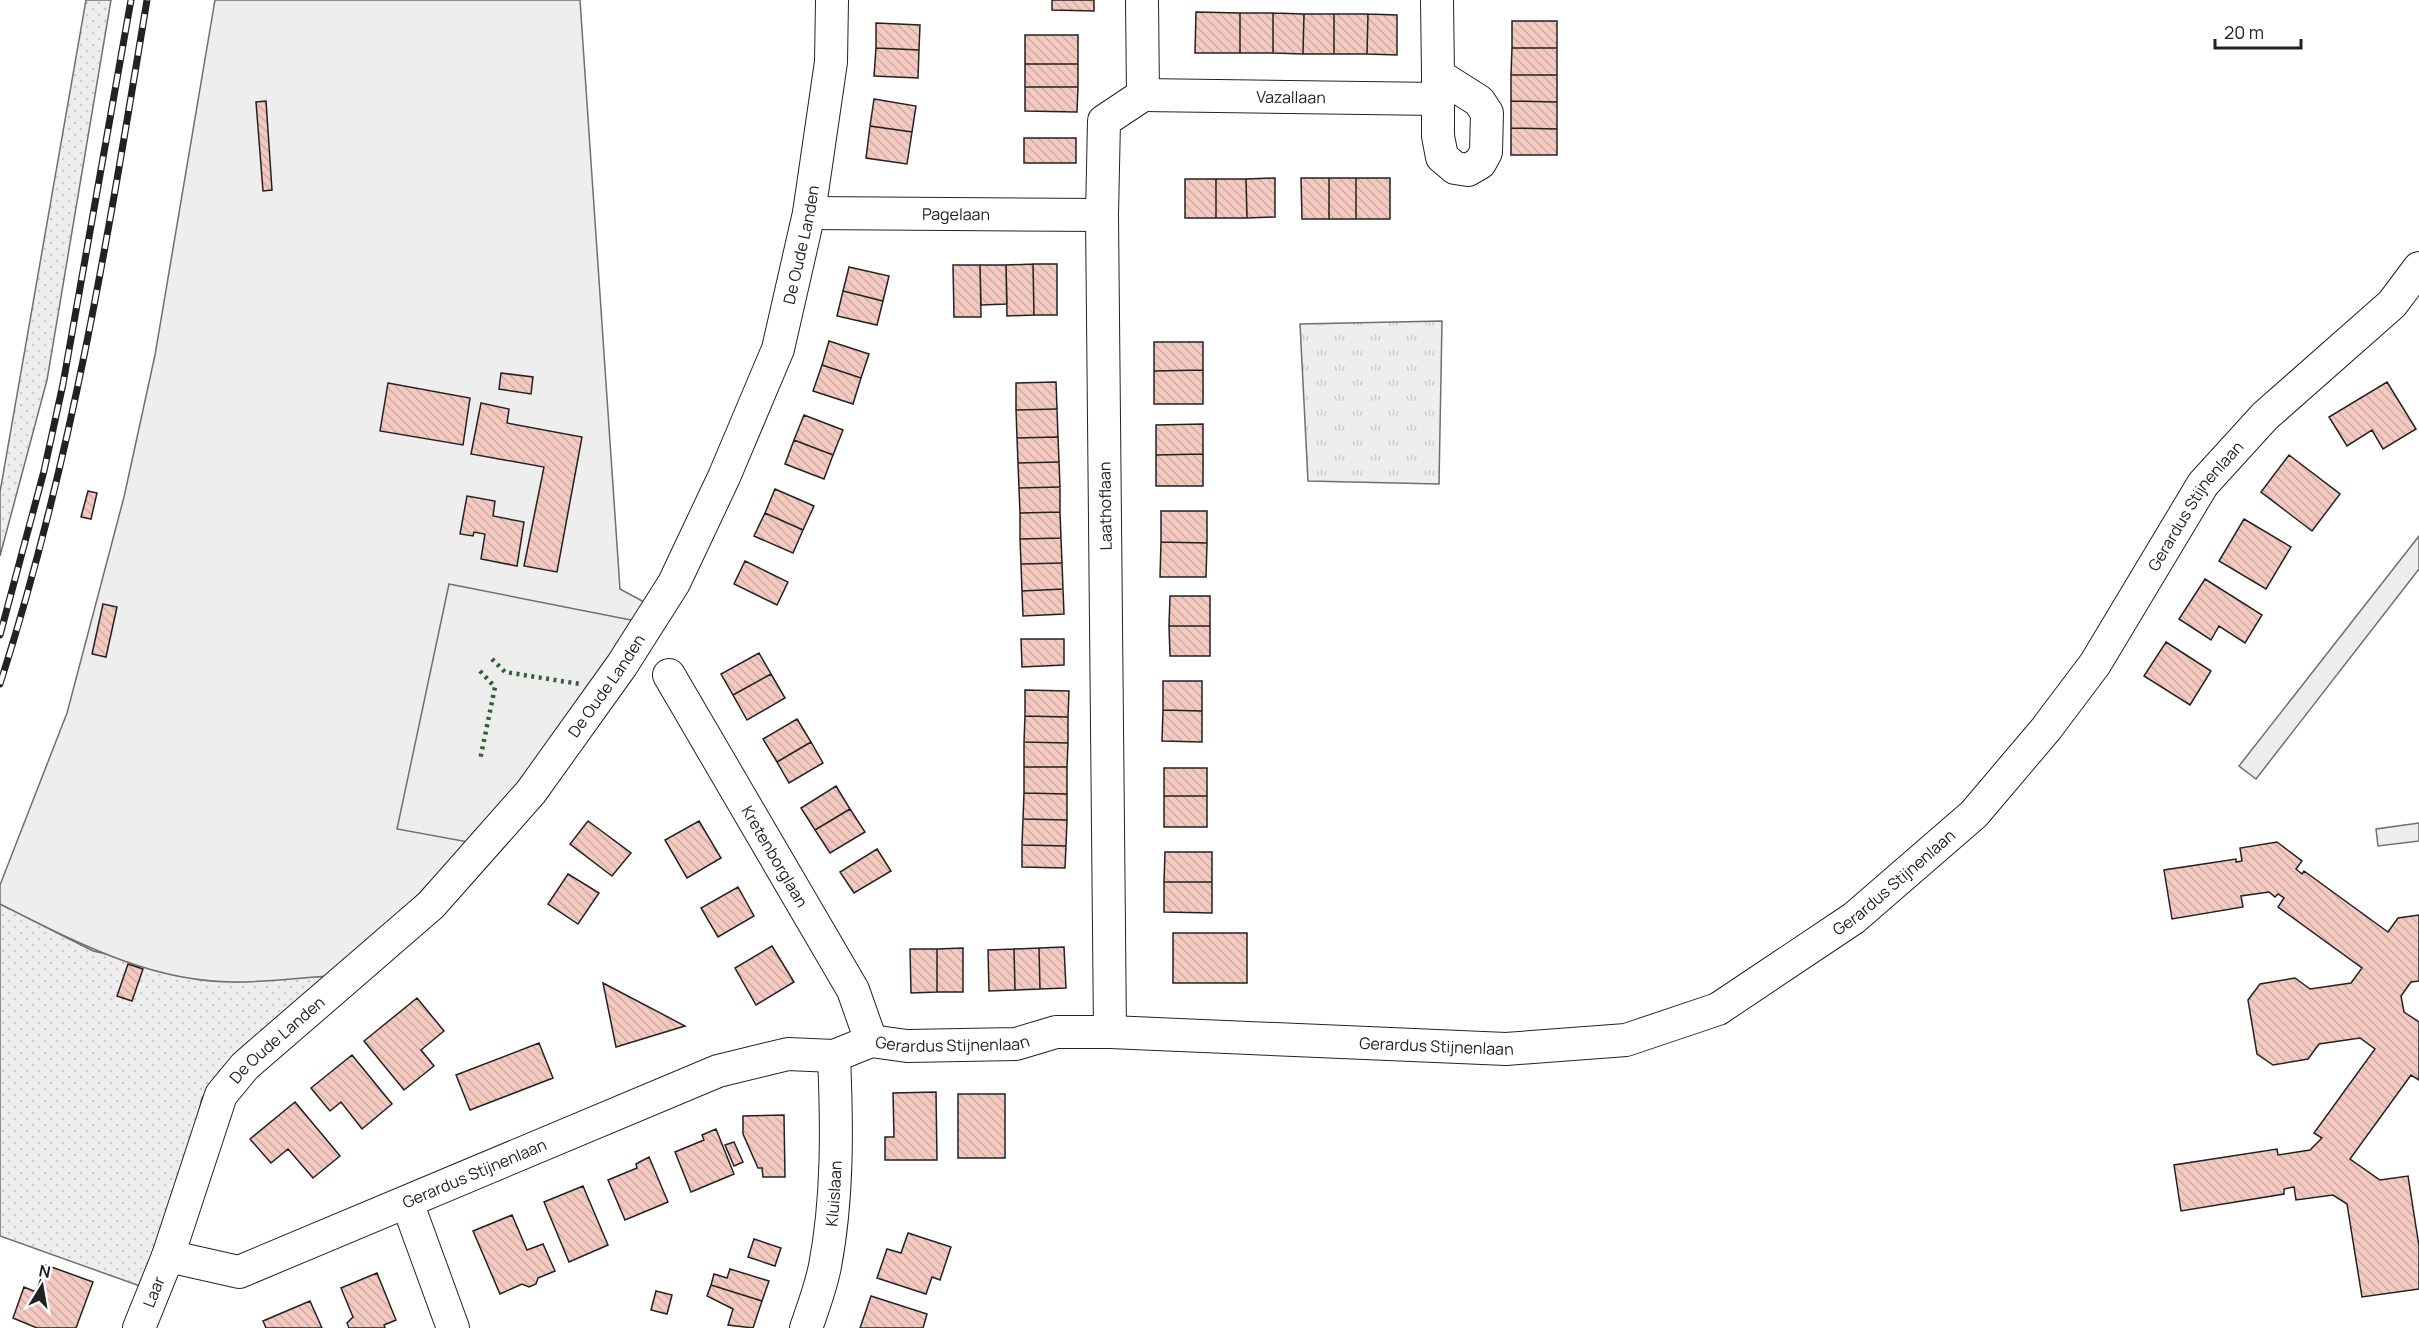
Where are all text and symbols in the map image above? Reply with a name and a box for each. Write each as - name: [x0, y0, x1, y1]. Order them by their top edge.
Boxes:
- scale bar: [2215, 12, 2300, 50]
- text: 20 m: [2224, 20, 2264, 44]
- street label: Vazallaan: [1256, 86, 1326, 108]
- street label: De Oude Landen: [778, 184, 824, 306]
- street label: Pagelaan: [922, 203, 990, 225]
- street label: Gerardus Stijnenlaan: [2142, 436, 2248, 575]
- street label: Laathoflaan: [1093, 462, 1117, 550]
- street label: De Oude Landen: [563, 630, 650, 742]
- street label: Kretenborglaan: [737, 802, 813, 911]
- street label: Gerardus Stijnenlaan: [1828, 824, 1960, 940]
- street label: De Oude Landen: [224, 991, 329, 1088]
- street label: Gerardus Stijnenlaan: [874, 1030, 1032, 1057]
- street label: Gerardus Stijnenlaan: [1359, 1032, 1514, 1060]
- street label: Gerardus Stijnenlaan: [399, 1133, 550, 1213]
- street label: Kluislaan: [820, 1160, 847, 1228]
- north arrow: [12, 1256, 72, 1316]
- text: N: [37, 1259, 53, 1283]
- street label: Laar: [137, 1273, 170, 1311]

